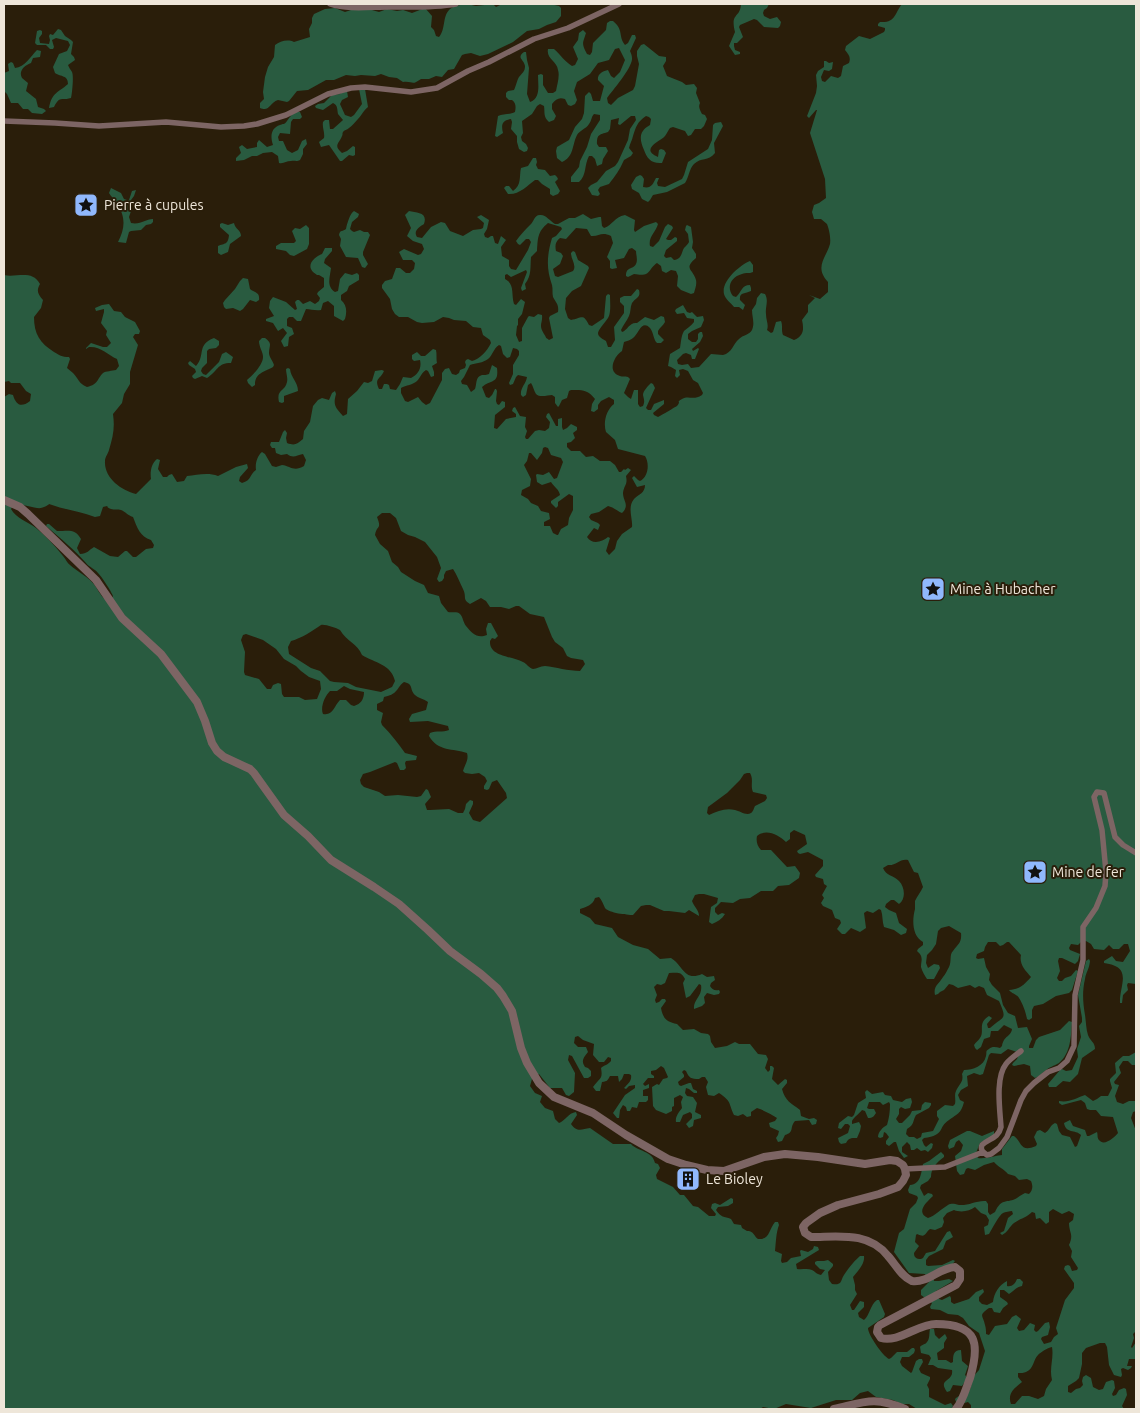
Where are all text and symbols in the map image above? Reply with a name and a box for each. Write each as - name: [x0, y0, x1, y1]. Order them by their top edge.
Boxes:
- place icon: Pierre à cupules: [73, 192, 99, 218]
- place label: Pierre à cupules: [104, 197, 204, 213]
- place icon: Mine à Hubacher: [920, 576, 946, 602]
- place label: Mine à Hubacher: [950, 581, 1056, 597]
- place icon: Mine de fer: [1022, 859, 1048, 885]
- place label: Mine de fer: [1052, 864, 1125, 880]
- building icon: Le Bioley: [675, 1166, 701, 1192]
- place label: Le Bioley: [706, 1171, 763, 1187]

